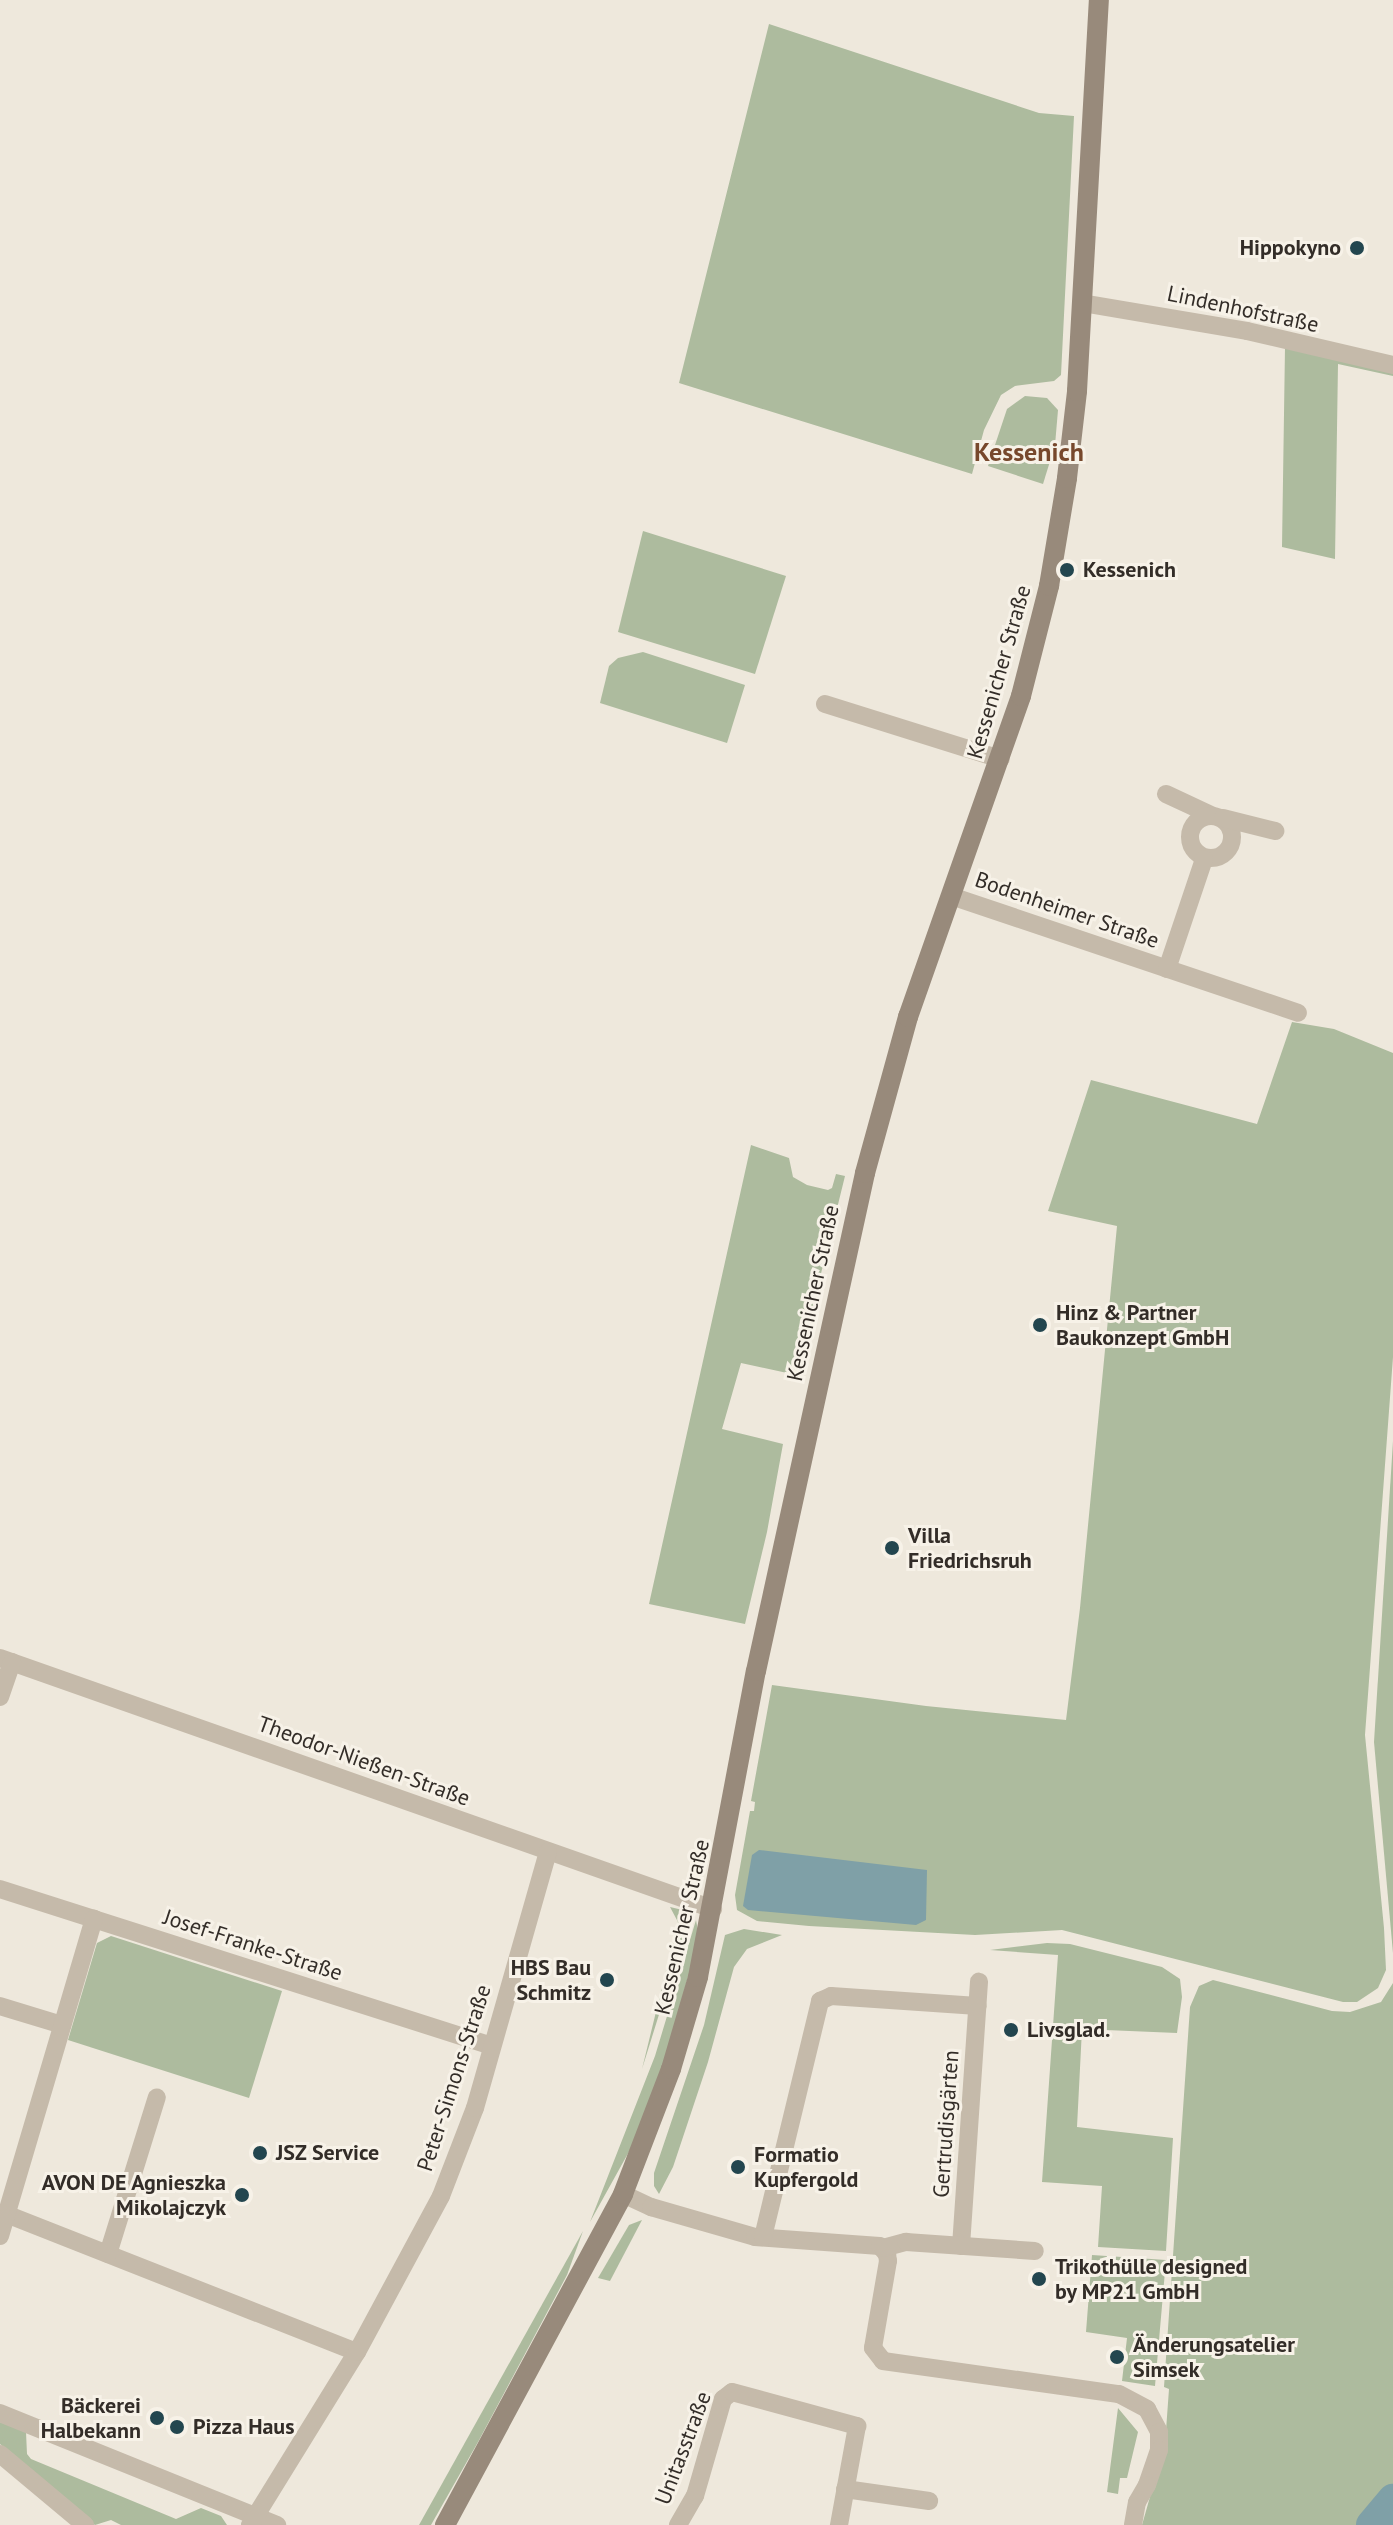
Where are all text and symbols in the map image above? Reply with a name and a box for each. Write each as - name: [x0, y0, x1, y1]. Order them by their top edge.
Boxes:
- place label: Hippokyno: [1240, 235, 1341, 261]
- marker: Hippokyno: [1348, 239, 1366, 257]
- street label: Lindenhofstraße: [1165, 280, 1321, 338]
- district label: Kessenich: [974, 436, 1084, 468]
- place label: Kessenich: [1083, 557, 1176, 583]
- marker: Kessenich: [1058, 561, 1076, 579]
- street label: Kessenicher Straße: [962, 582, 1036, 762]
- street label: Bodenheimer Straße: [971, 866, 1163, 954]
- street label: Kessenicher Straße: [781, 1203, 845, 1383]
- place label: Hinz & Partner Baukonzept GmbH: [1056, 1299, 1230, 1350]
- marker: Hinz & Partner Baukonzept GmbH: [1031, 1316, 1049, 1334]
- place label: Villa Friedrichsruh: [908, 1522, 1032, 1574]
- marker: Villa Friedrichsruh: [883, 1539, 901, 1557]
- street label: Theodor-Nießen-Straße: [254, 1710, 474, 1812]
- street label: Kessenicher Straße: [649, 1837, 715, 2017]
- street label: Josef-Franke-Straße: [160, 1904, 346, 1986]
- place label: HBS Bau Schmitz: [511, 1954, 591, 2006]
- marker: HBS Bau Schmitz: [598, 1971, 616, 1989]
- street label: Peter-Simons-Straße: [411, 1981, 497, 2175]
- place label: Livsglad.: [1027, 2017, 1110, 2043]
- marker: Livsglad.: [1002, 2021, 1020, 2039]
- street label: Gertrudisgärten: [928, 2049, 964, 2199]
- place label: JSZ Service: [276, 2140, 380, 2166]
- place label: Formatio Kupfergold: [754, 2141, 858, 2192]
- marker: JSZ Service: [251, 2144, 269, 2162]
- marker: Formatio Kupfergold: [729, 2158, 747, 2176]
- place label: AVON DE Agnieszka Mikolajczyk: [41, 2169, 226, 2220]
- marker: AVON DE Agnieszka Mikolajczyk: [233, 2186, 251, 2204]
- place label: Trikothülle designed by MP21 GmbH: [1055, 2253, 1247, 2304]
- marker: Trikothülle designed by MP21 GmbH: [1030, 2270, 1048, 2288]
- place label: Änderungsatelier Simsek: [1133, 2331, 1295, 2382]
- marker: Änderungsatelier Simsek: [1108, 2348, 1126, 2366]
- street label: Unitasstraße: [649, 2388, 717, 2508]
- place label: Bäckerei Halbekann: [41, 2392, 141, 2444]
- marker: Bäckerei Halbekann: [148, 2409, 166, 2427]
- place label: Pizza Haus: [193, 2414, 294, 2440]
- marker: Pizza Haus: [168, 2418, 186, 2436]

